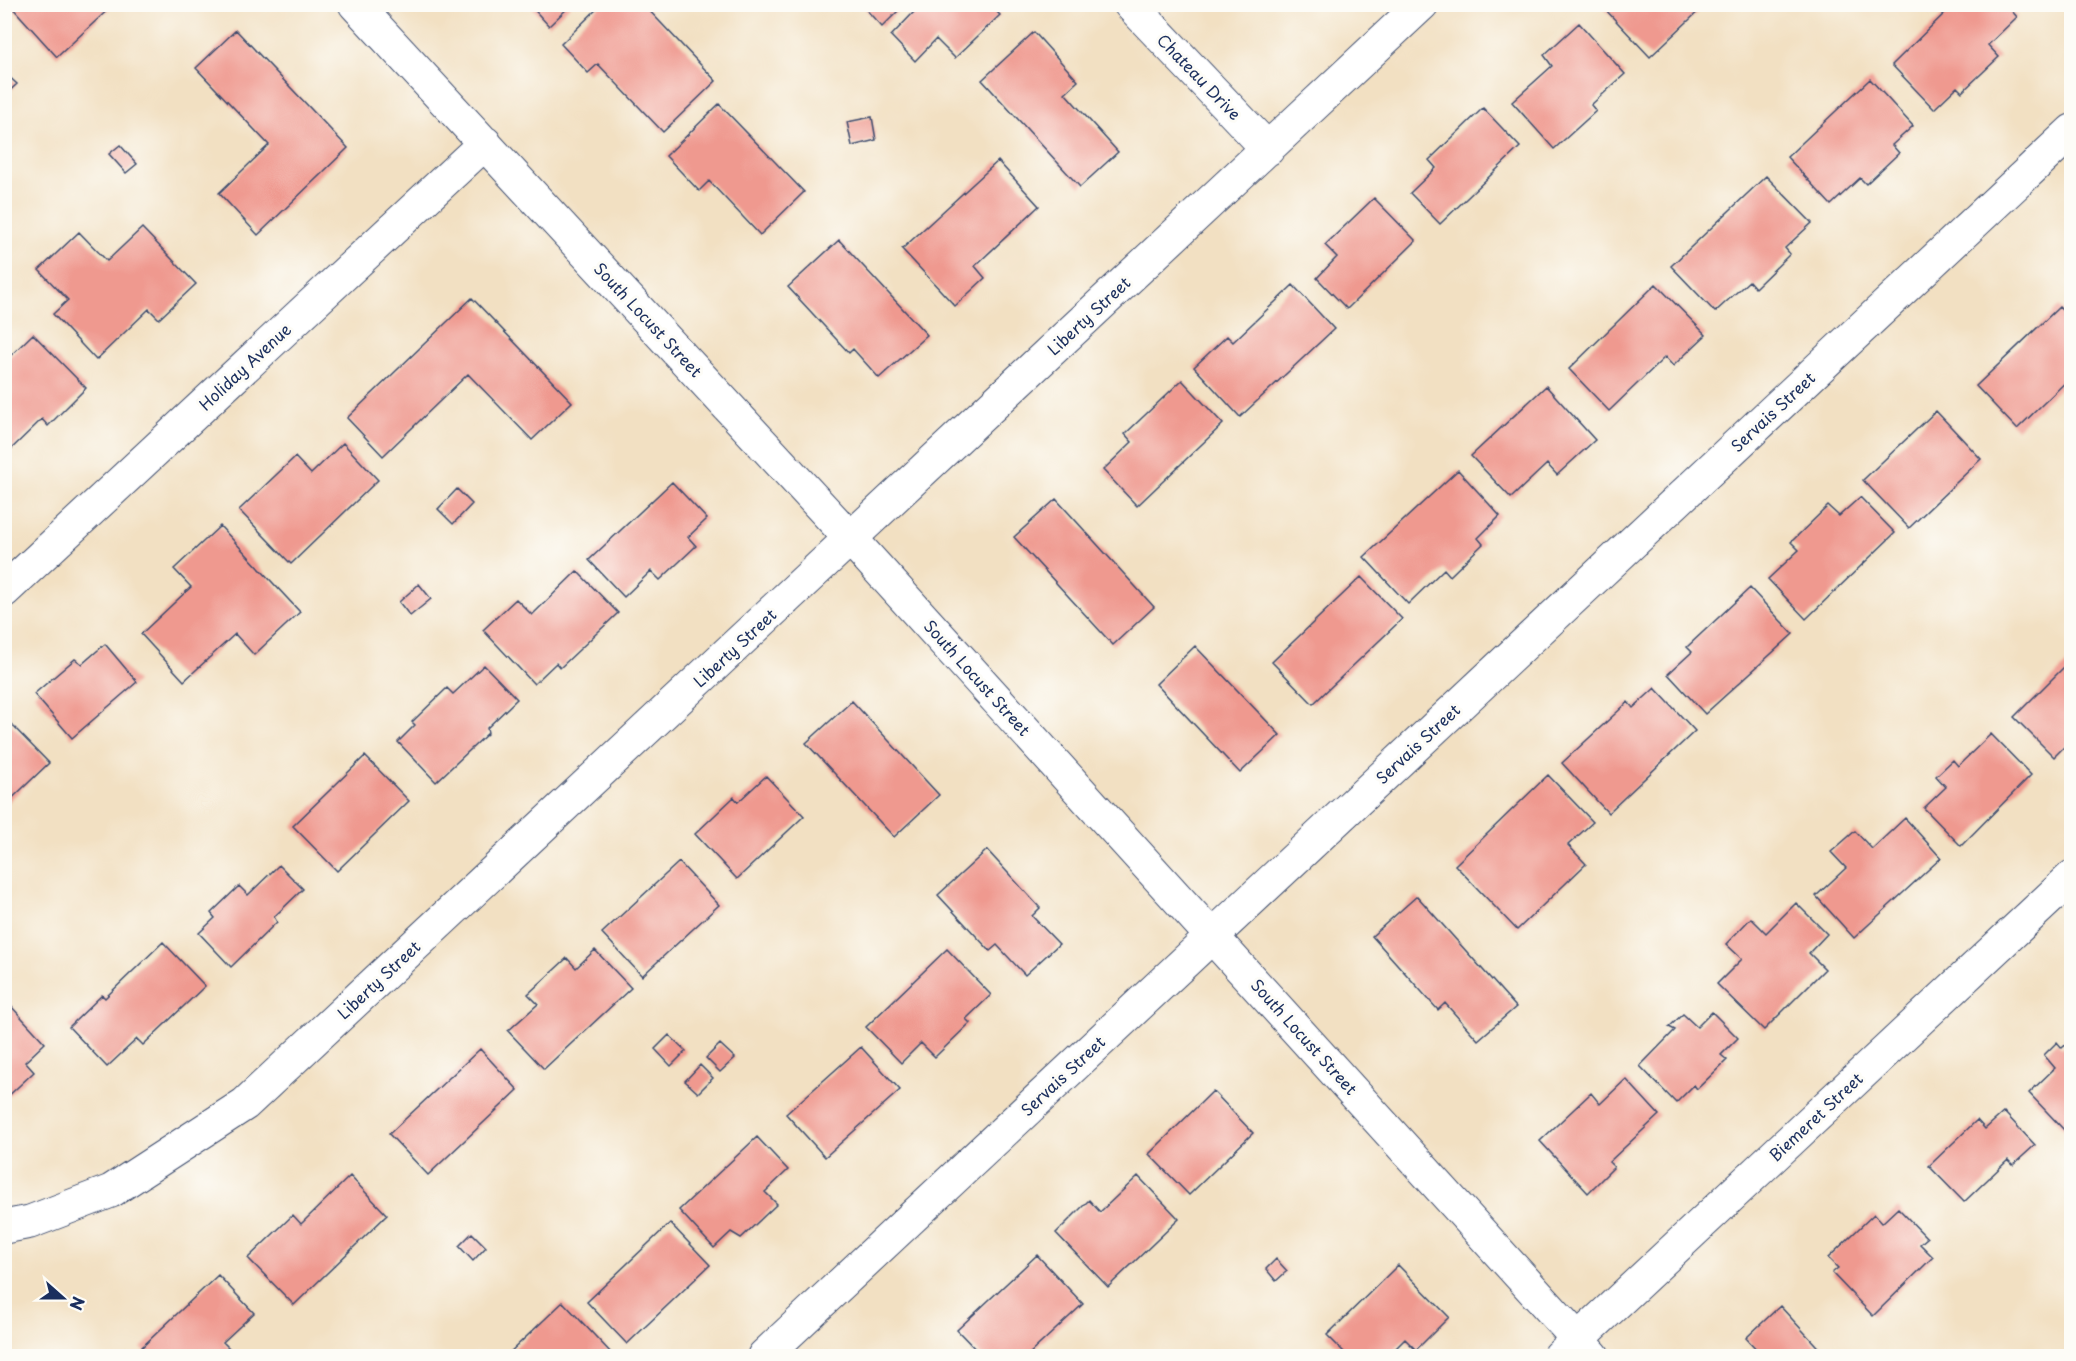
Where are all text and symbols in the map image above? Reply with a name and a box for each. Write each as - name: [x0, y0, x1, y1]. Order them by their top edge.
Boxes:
- street label: Chateau Drive: [1152, 28, 1247, 125]
- street label: South Locust Street: [589, 257, 709, 382]
- street label: Liberty Street: [1041, 270, 1136, 360]
- street label: Holiday Avenue: [193, 317, 296, 415]
- street label: Servais Street: [1725, 365, 1820, 457]
- street label: Liberty Street: [687, 602, 782, 692]
- street label: South Locust Street: [919, 614, 1037, 741]
- street label: Servais Street: [1370, 697, 1465, 789]
- street label: Liberty Street: [331, 934, 426, 1024]
- street label: South Locust Street: [1246, 973, 1364, 1100]
- street label: Servais Street: [1015, 1029, 1110, 1121]
- street label: Biemeret Street: [1763, 1066, 1868, 1166]
- north arrow: [33, 1268, 93, 1328]
- text: N: [64, 1294, 91, 1314]

